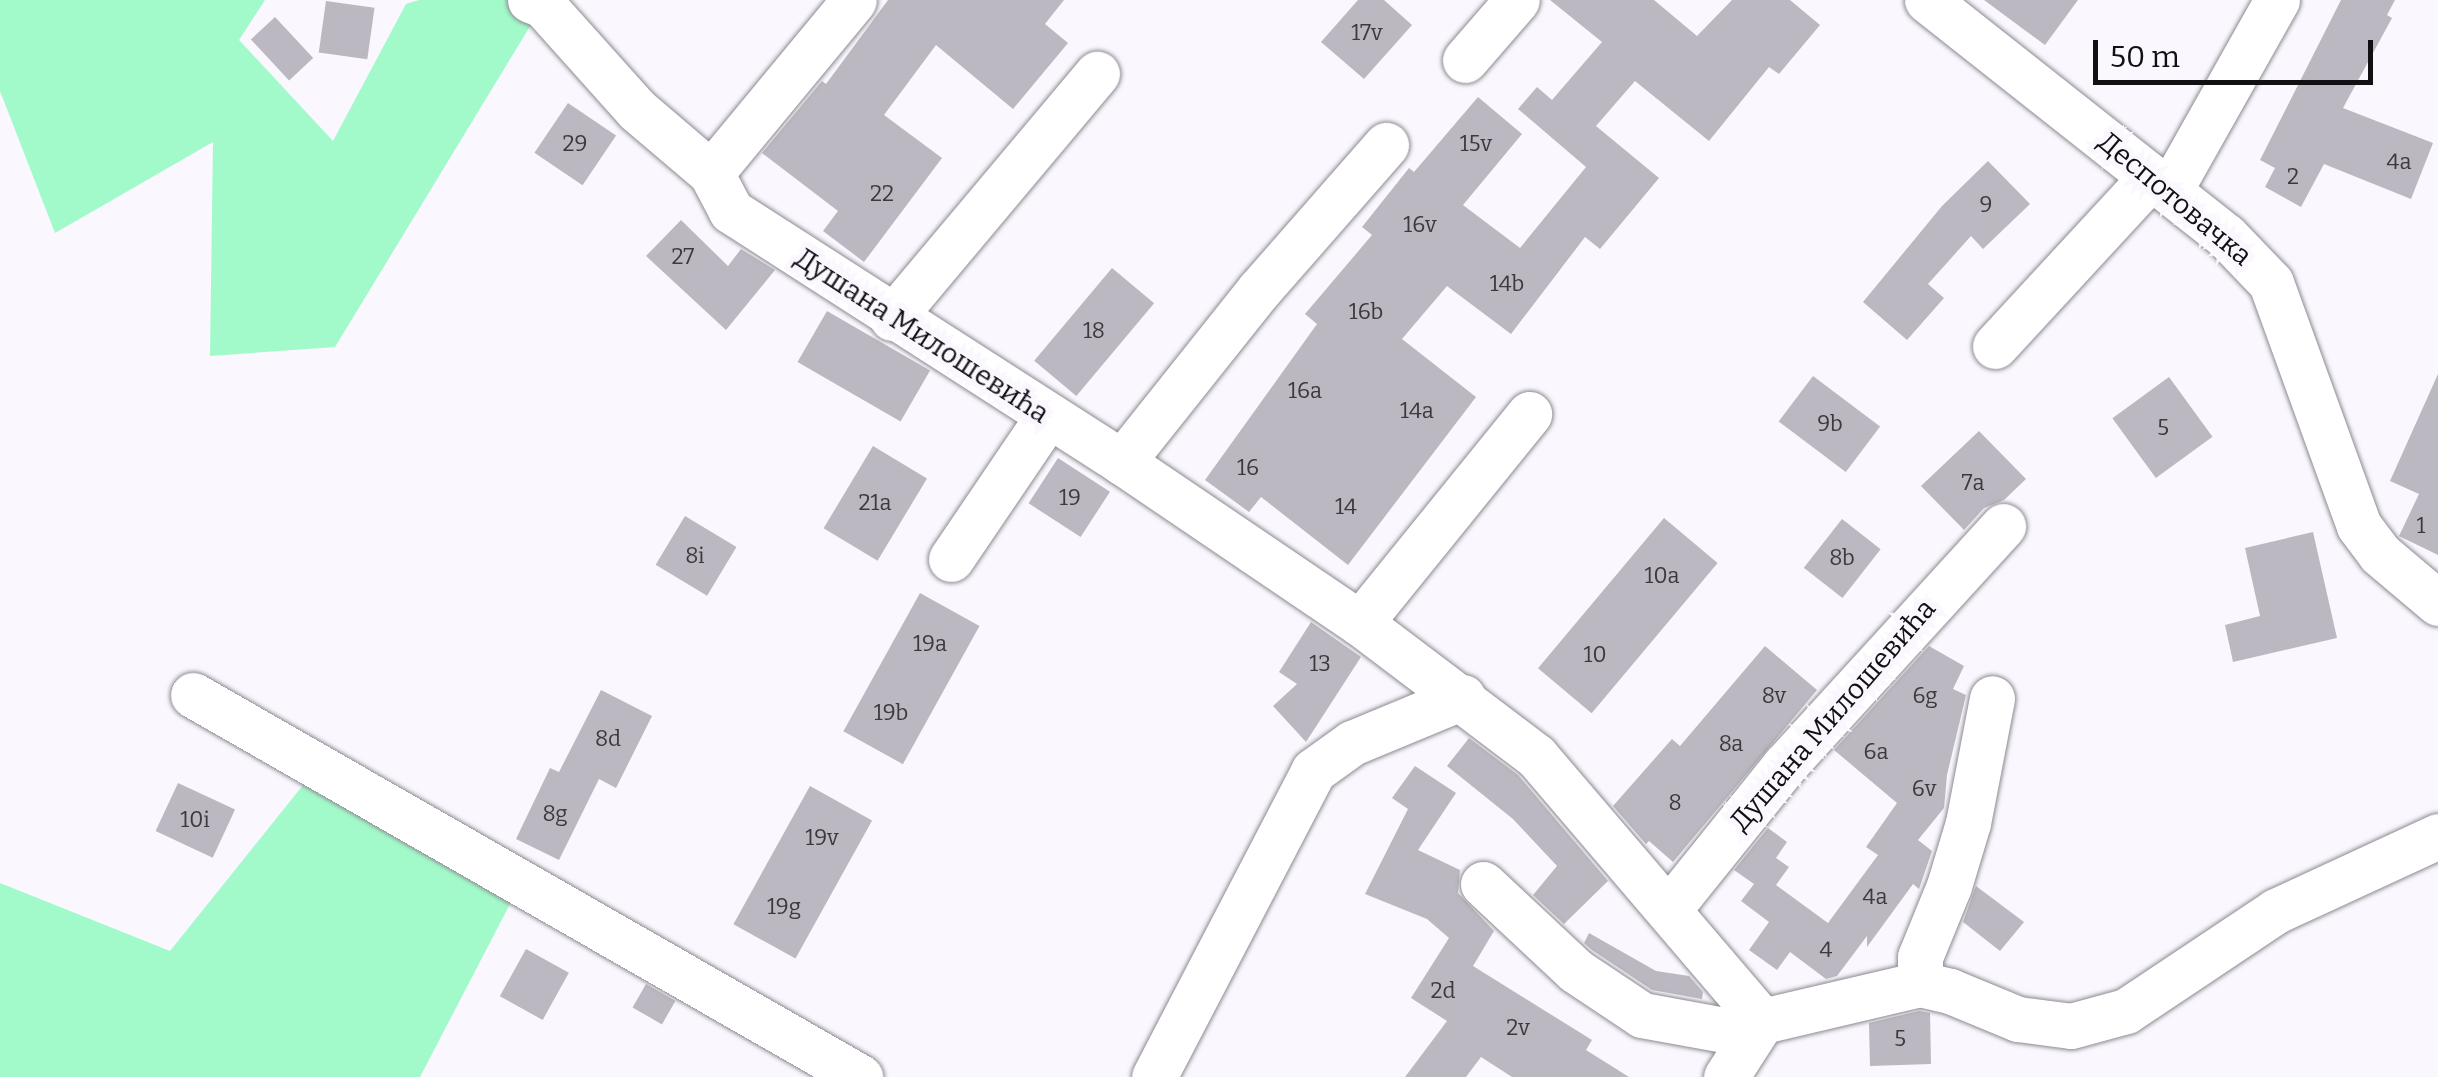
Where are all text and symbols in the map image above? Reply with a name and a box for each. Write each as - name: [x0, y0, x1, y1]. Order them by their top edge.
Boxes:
- house number: 17v: [1351, 20, 1383, 46]
- scale bar: [2098, 20, 2378, 82]
- text: 50 m: [2110, 39, 2180, 75]
- street label: Деспотовачка: [2092, 125, 2258, 273]
- house number: 29: [563, 131, 587, 157]
- house number: 15v: [1460, 131, 1492, 157]
- house number: 4a: [2387, 149, 2411, 175]
- house number: 2: [2287, 164, 2299, 190]
- house number: 22: [870, 181, 894, 207]
- house number: 9: [1980, 192, 1992, 218]
- house number: 16v: [1403, 212, 1437, 238]
- street label: Душана Милошевића: [789, 241, 1055, 431]
- house number: 27: [672, 244, 694, 270]
- house number: 14b: [1490, 271, 1524, 297]
- house number: 16b: [1349, 299, 1383, 325]
- house number: 18: [1083, 318, 1105, 344]
- house number: 16a: [1288, 378, 1322, 404]
- house number: 14a: [1400, 398, 1434, 424]
- house number: 9b: [1817, 411, 1843, 437]
- house number: 5: [2157, 415, 2169, 441]
- house number: 16: [1237, 455, 1259, 481]
- house number: 7a: [1961, 470, 1985, 496]
- house number: 19: [1059, 485, 1081, 511]
- house number: 21a: [859, 490, 891, 516]
- house number: 14: [1335, 494, 1357, 520]
- house number: 1: [2417, 513, 2425, 539]
- house number: 8i: [685, 543, 705, 569]
- house number: 8b: [1829, 545, 1855, 571]
- house number: 10a: [1644, 563, 1680, 589]
- street label: Душана Милошевића: [1723, 592, 1943, 838]
- house number: 19a: [913, 631, 947, 657]
- house number: 10: [1583, 642, 1607, 668]
- house number: 13: [1309, 651, 1331, 677]
- house number: 8v: [1762, 683, 1786, 709]
- house number: 6g: [1912, 683, 1938, 709]
- house number: 19b: [874, 700, 908, 726]
- house number: 8d: [595, 726, 621, 752]
- house number: 8a: [1719, 731, 1743, 757]
- house number: 6a: [1864, 739, 1888, 765]
- house number: 6v: [1912, 776, 1936, 802]
- house number: 8: [1668, 790, 1682, 816]
- house number: 8g: [542, 801, 568, 827]
- house number: 10i: [180, 807, 210, 833]
- house number: 19v: [805, 825, 839, 851]
- house number: 4a: [1863, 884, 1887, 910]
- house number: 19g: [767, 894, 801, 920]
- house number: 4: [1820, 937, 1832, 963]
- house number: 2d: [1430, 978, 1456, 1004]
- house number: 2v: [1506, 1015, 1530, 1041]
- house number: 5: [1894, 1026, 1906, 1052]

